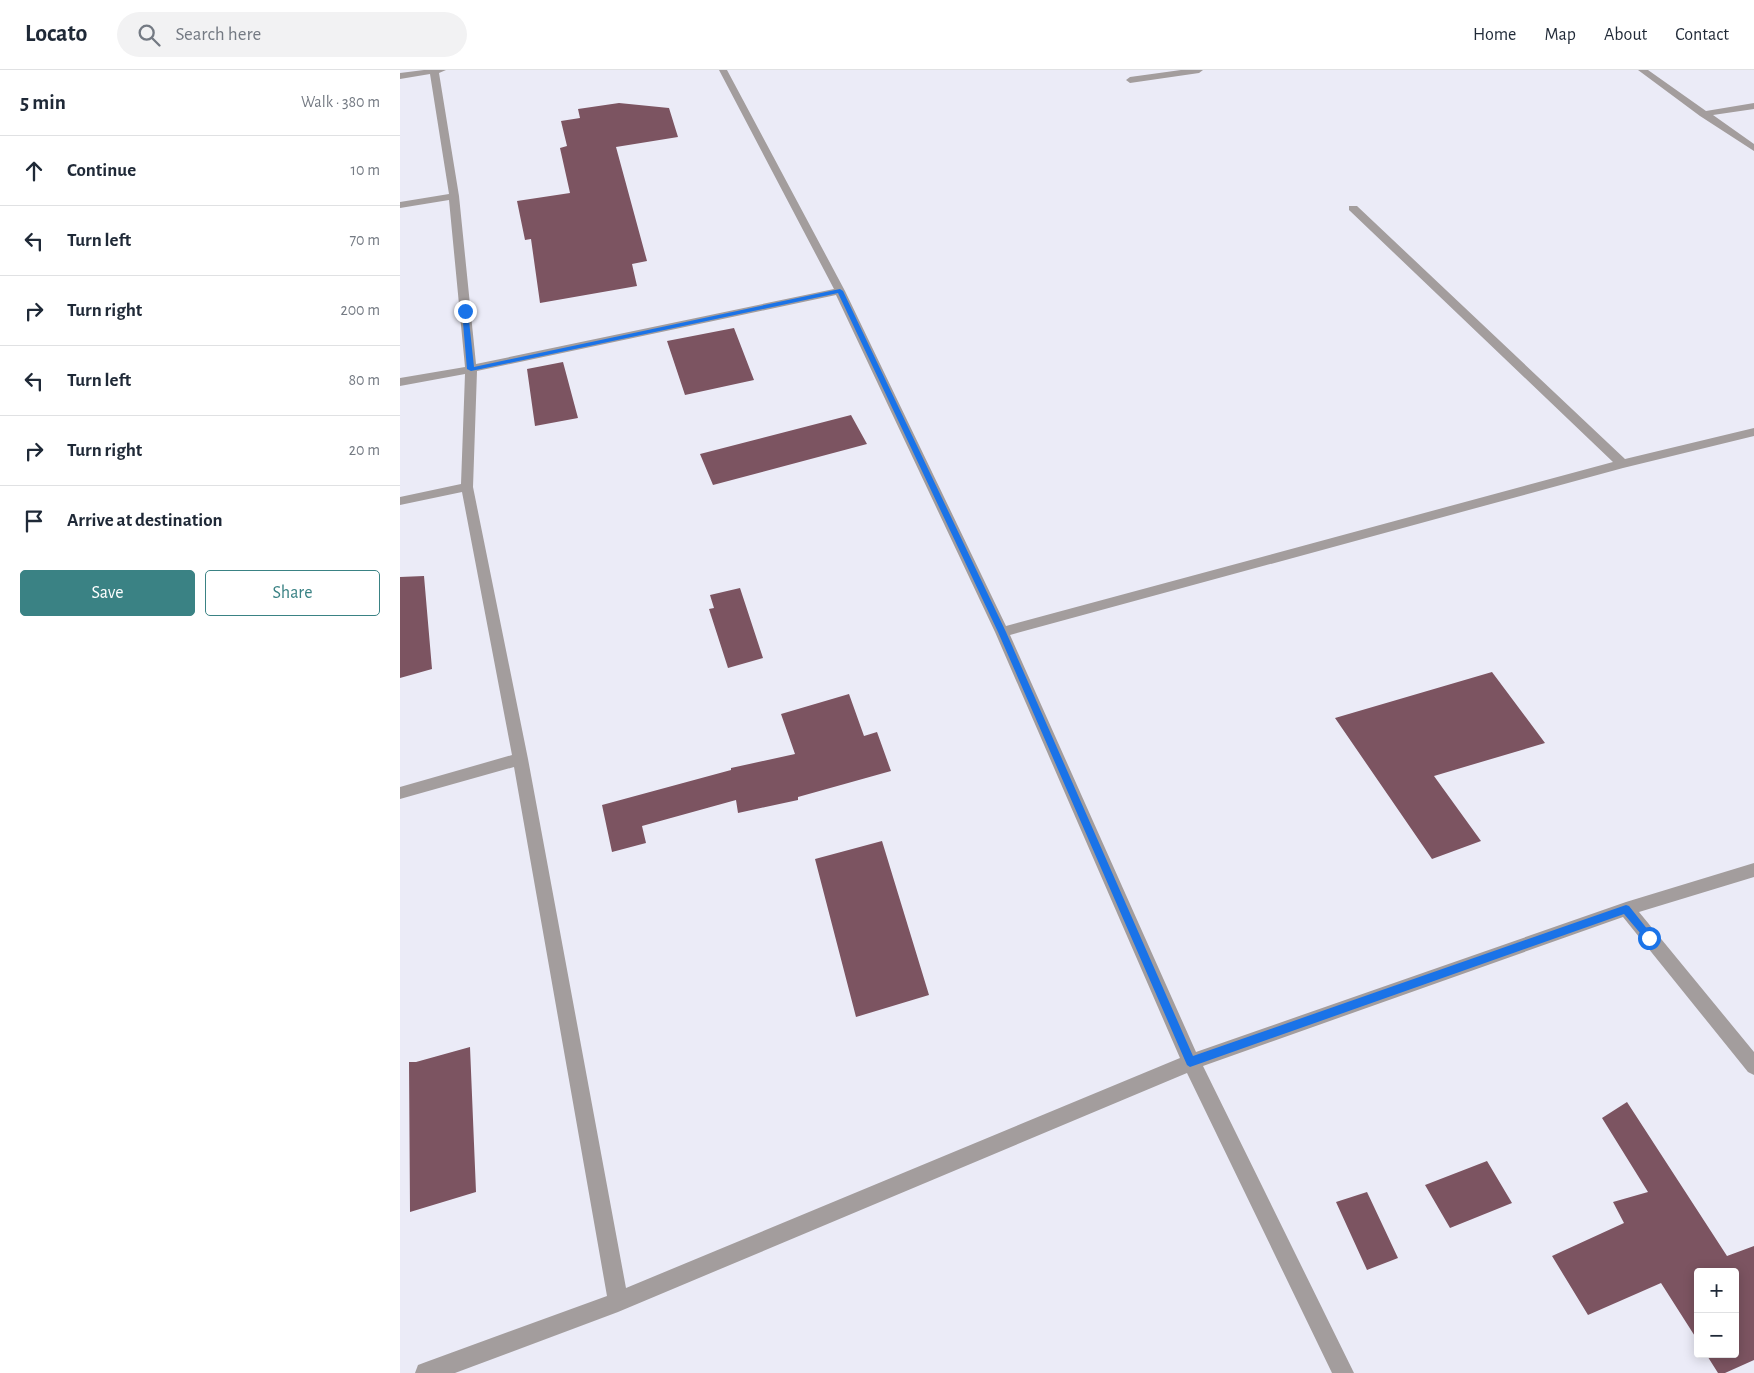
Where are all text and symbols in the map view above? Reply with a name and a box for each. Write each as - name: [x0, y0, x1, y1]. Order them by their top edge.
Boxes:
- search box: [117, 12, 467, 57]
- icon: search: [135, 21, 163, 49]
- text: Locato: [25, 22, 87, 46]
- text: Search here: [175, 25, 261, 44]
- text: Home: [1473, 26, 1516, 44]
- text: Map: [1544, 26, 1576, 44]
- text: About: [1604, 26, 1647, 44]
- text: Contact: [1675, 26, 1729, 44]
- text: 5 min: [20, 92, 66, 113]
- text: Walk · 380 m: [301, 94, 380, 110]
- icon: ahead: [20, 157, 48, 185]
- text: Continue: [67, 161, 136, 180]
- text: 10 m: [351, 162, 380, 178]
- icon: left: [20, 227, 48, 255]
- text: Turn left: [67, 231, 131, 250]
- text: 70 m: [349, 232, 380, 248]
- icon: right: [20, 297, 48, 325]
- route end: [454, 300, 477, 323]
- text: Turn right: [67, 301, 142, 320]
- text: 200 m: [340, 302, 380, 318]
- icon: left: [20, 367, 48, 395]
- text: Turn left: [67, 371, 131, 390]
- text: 80 m: [349, 372, 380, 388]
- icon: right: [20, 437, 48, 465]
- text: Turn right: [67, 441, 142, 460]
- text: 20 m: [349, 442, 380, 458]
- icon: arrive: [20, 507, 48, 535]
- text: Arrive at destination: [67, 511, 223, 530]
- button: Save: [20, 570, 195, 616]
- button: Share: [205, 570, 380, 616]
- route start: [1638, 927, 1661, 950]
- map controls: [1694, 1268, 1739, 1358]
- button: +: [1694, 1268, 1739, 1313]
- button: −: [1694, 1313, 1739, 1358]

